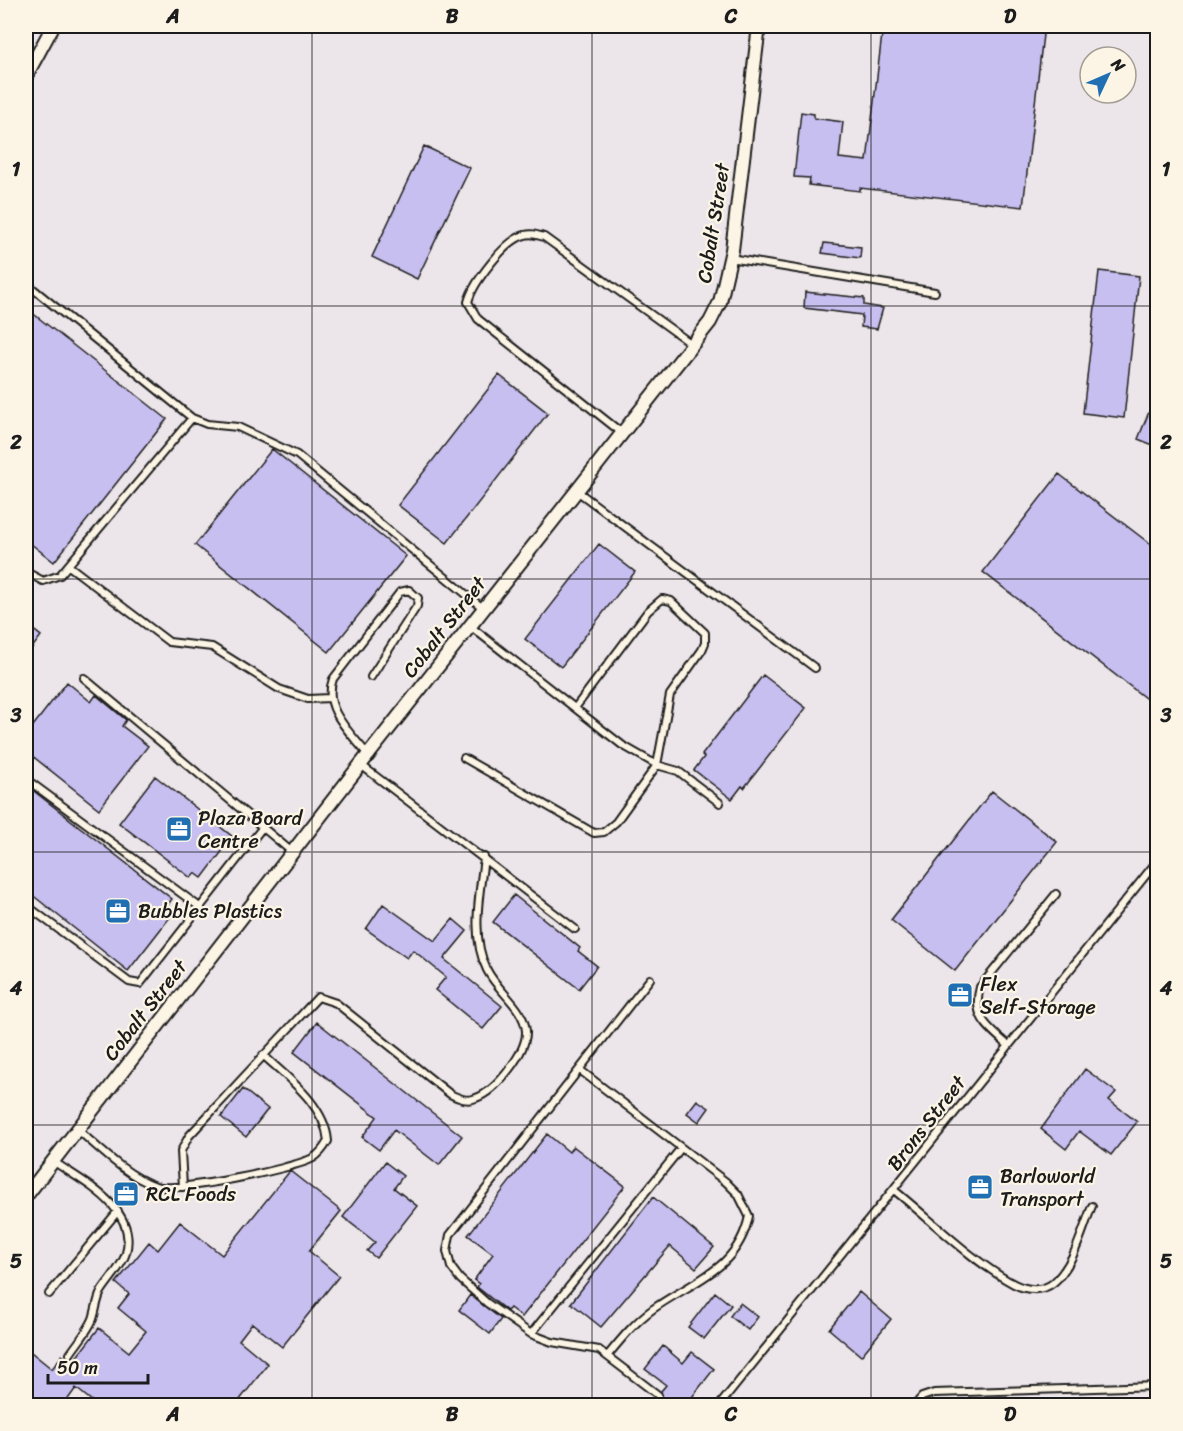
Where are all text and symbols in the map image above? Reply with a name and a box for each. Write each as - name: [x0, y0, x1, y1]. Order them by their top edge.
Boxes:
- text: A: [165, 0, 180, 34]
- text: B: [446, 0, 459, 34]
- text: C: [724, 0, 738, 34]
- text: D: [1004, 0, 1017, 34]
- north arrow: [1078, 45, 1138, 105]
- text: N: [1103, 50, 1133, 80]
- text: 1: [12, 152, 21, 187]
- text: 1: [1162, 152, 1171, 187]
- street label: Cobalt Street: [687, 160, 740, 285]
- text: 2: [9, 425, 22, 460]
- text: 2: [1159, 425, 1172, 460]
- street label: Cobalt Street: [393, 568, 496, 686]
- text: 3: [10, 698, 22, 733]
- text: 3: [1160, 698, 1172, 733]
- place label: Plaza Board Centre: [198, 801, 304, 859]
- office icon: Plaza Board Centre: [164, 814, 194, 844]
- place label: Bubbles Plastics: [138, 894, 283, 929]
- office icon: Bubbles Plastics: [103, 896, 133, 926]
- street label: Cobalt Street: [94, 951, 197, 1069]
- place label: Flex Self-Storage: [980, 967, 1096, 1025]
- text: 4: [9, 971, 23, 1006]
- text: 4: [1159, 971, 1173, 1006]
- office icon: Flex Self-Storage: [945, 980, 975, 1010]
- street label: Brons Street: [878, 1067, 976, 1179]
- place label: Barloworld Transport: [1000, 1159, 1096, 1217]
- office icon: Barloworld Transport: [965, 1172, 995, 1202]
- place label: RCL Foods: [146, 1177, 237, 1212]
- office icon: RCL Foods: [111, 1179, 141, 1209]
- text: 5: [10, 1244, 22, 1279]
- text: 5: [1160, 1244, 1172, 1279]
- scale bar: [48, 1347, 148, 1385]
- text: 50 m: [57, 1352, 98, 1384]
- text: A: [165, 1397, 180, 1431]
- text: B: [446, 1397, 459, 1431]
- text: C: [724, 1397, 738, 1431]
- text: D: [1004, 1397, 1017, 1431]

